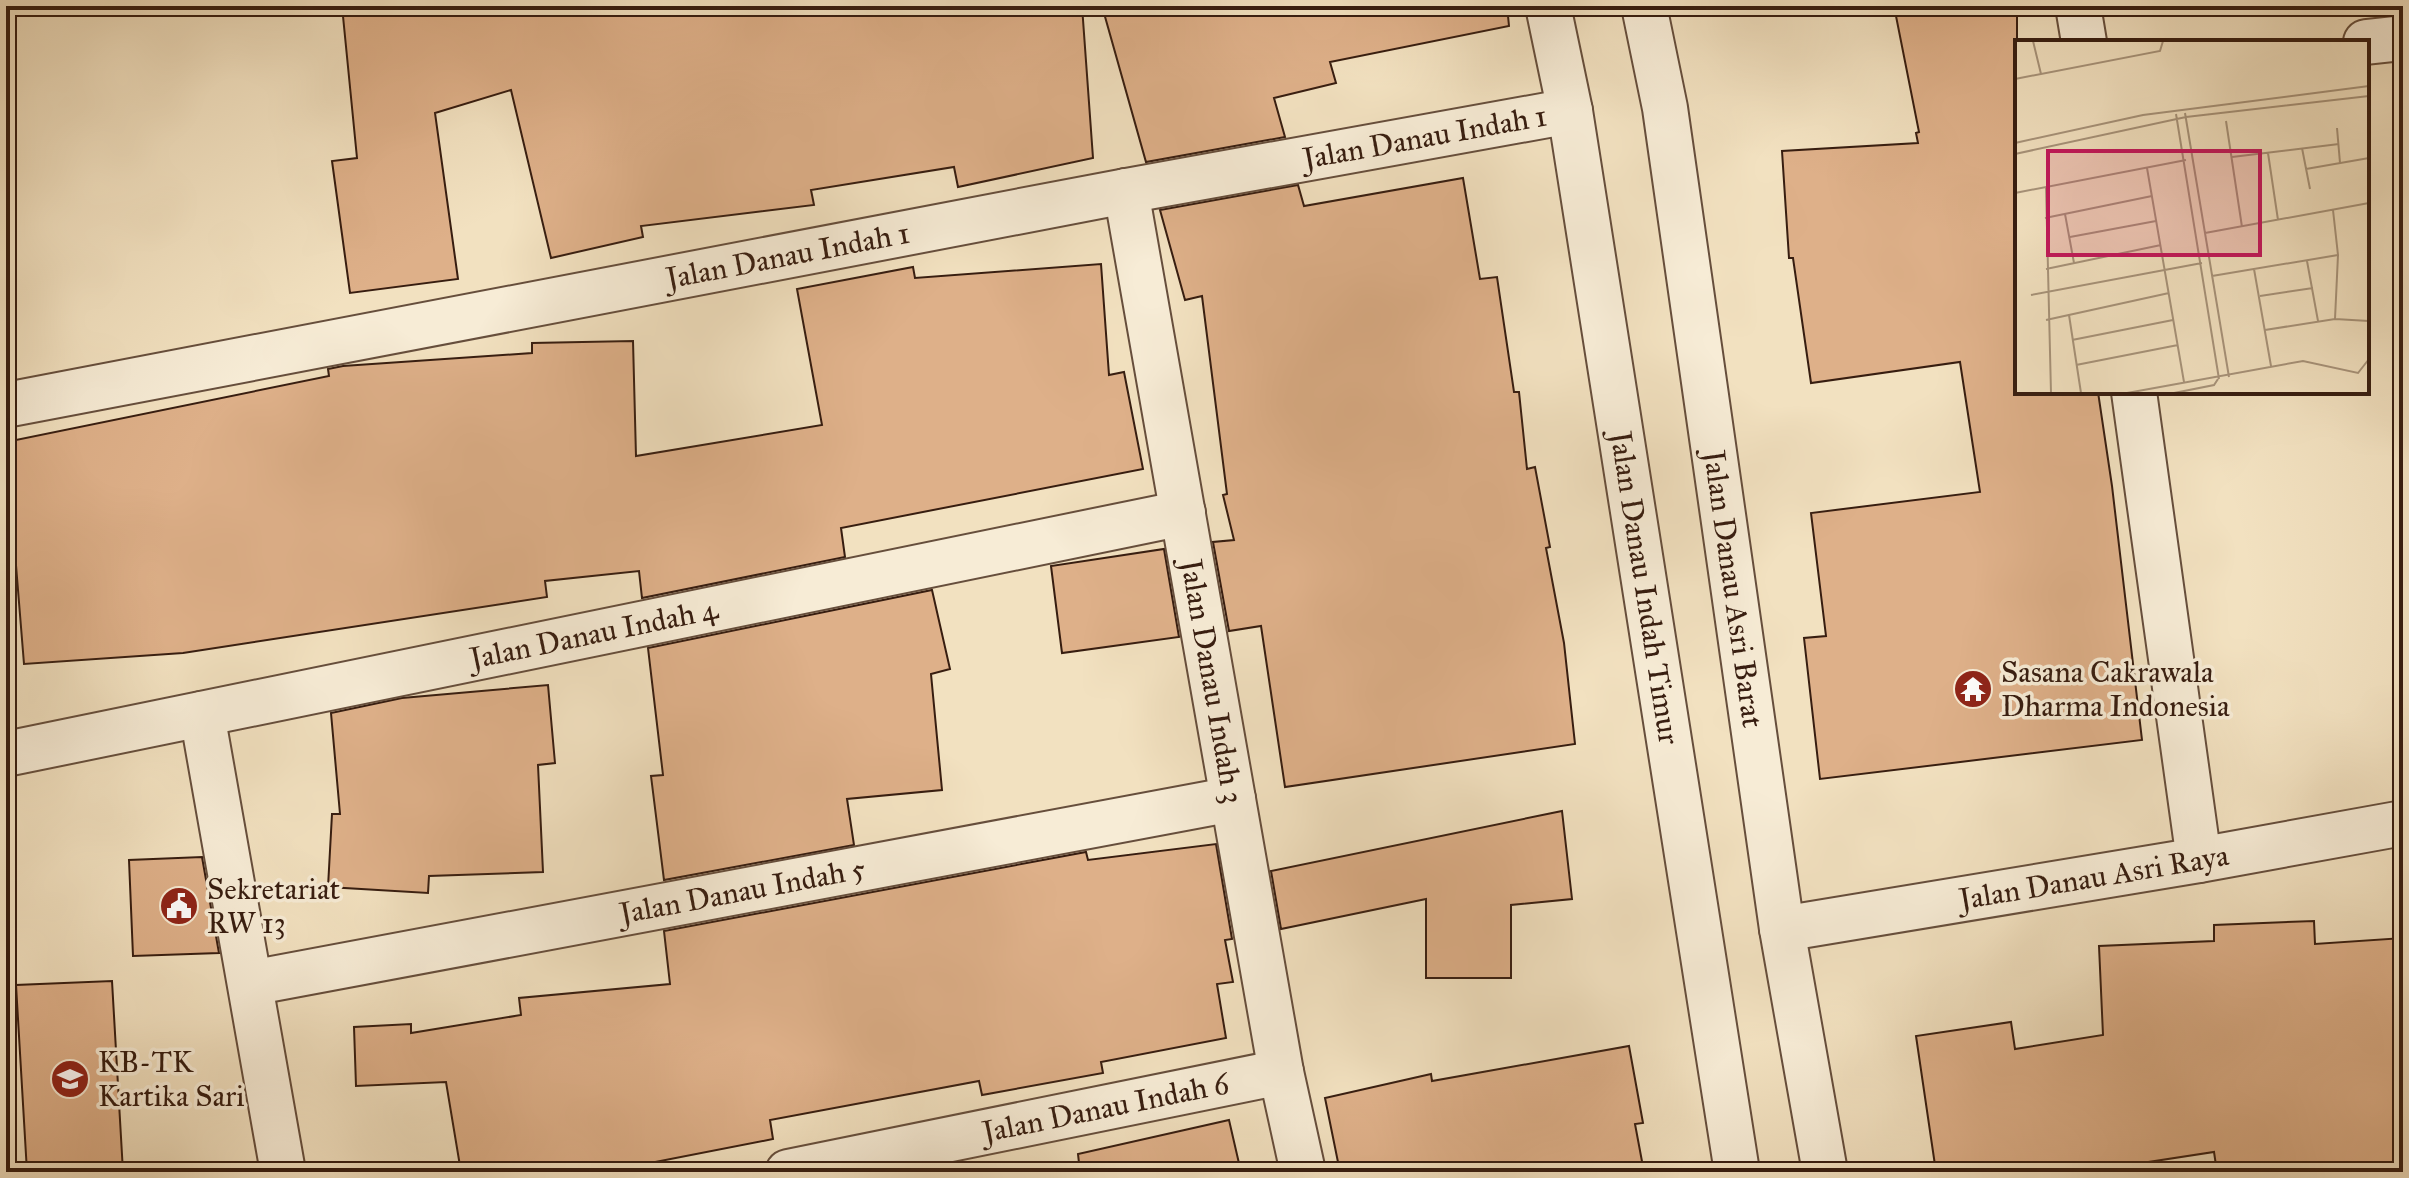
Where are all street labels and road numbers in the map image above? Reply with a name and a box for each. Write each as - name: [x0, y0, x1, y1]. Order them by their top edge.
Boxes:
- street label: Jalan Danau Indah 1: [1297, 98, 1550, 177]
- street label: Jalan Danau Indah 1: [660, 215, 913, 297]
- street label: Jalan Danau Indah Timur: [1602, 426, 1688, 748]
- street label: Jalan Danau Asri Barat: [1696, 445, 1771, 730]
- street label: Jalan Danau Indah 3: [1173, 554, 1251, 806]
- street label: Jalan Danau Indah 4: [464, 590, 722, 677]
- street label: Jalan Danau Asri Raya: [1953, 837, 2232, 918]
- street label: Jalan Danau Indah 5: [614, 850, 868, 932]
- street label: Jalan Danau Indah 6: [976, 1065, 1234, 1151]

